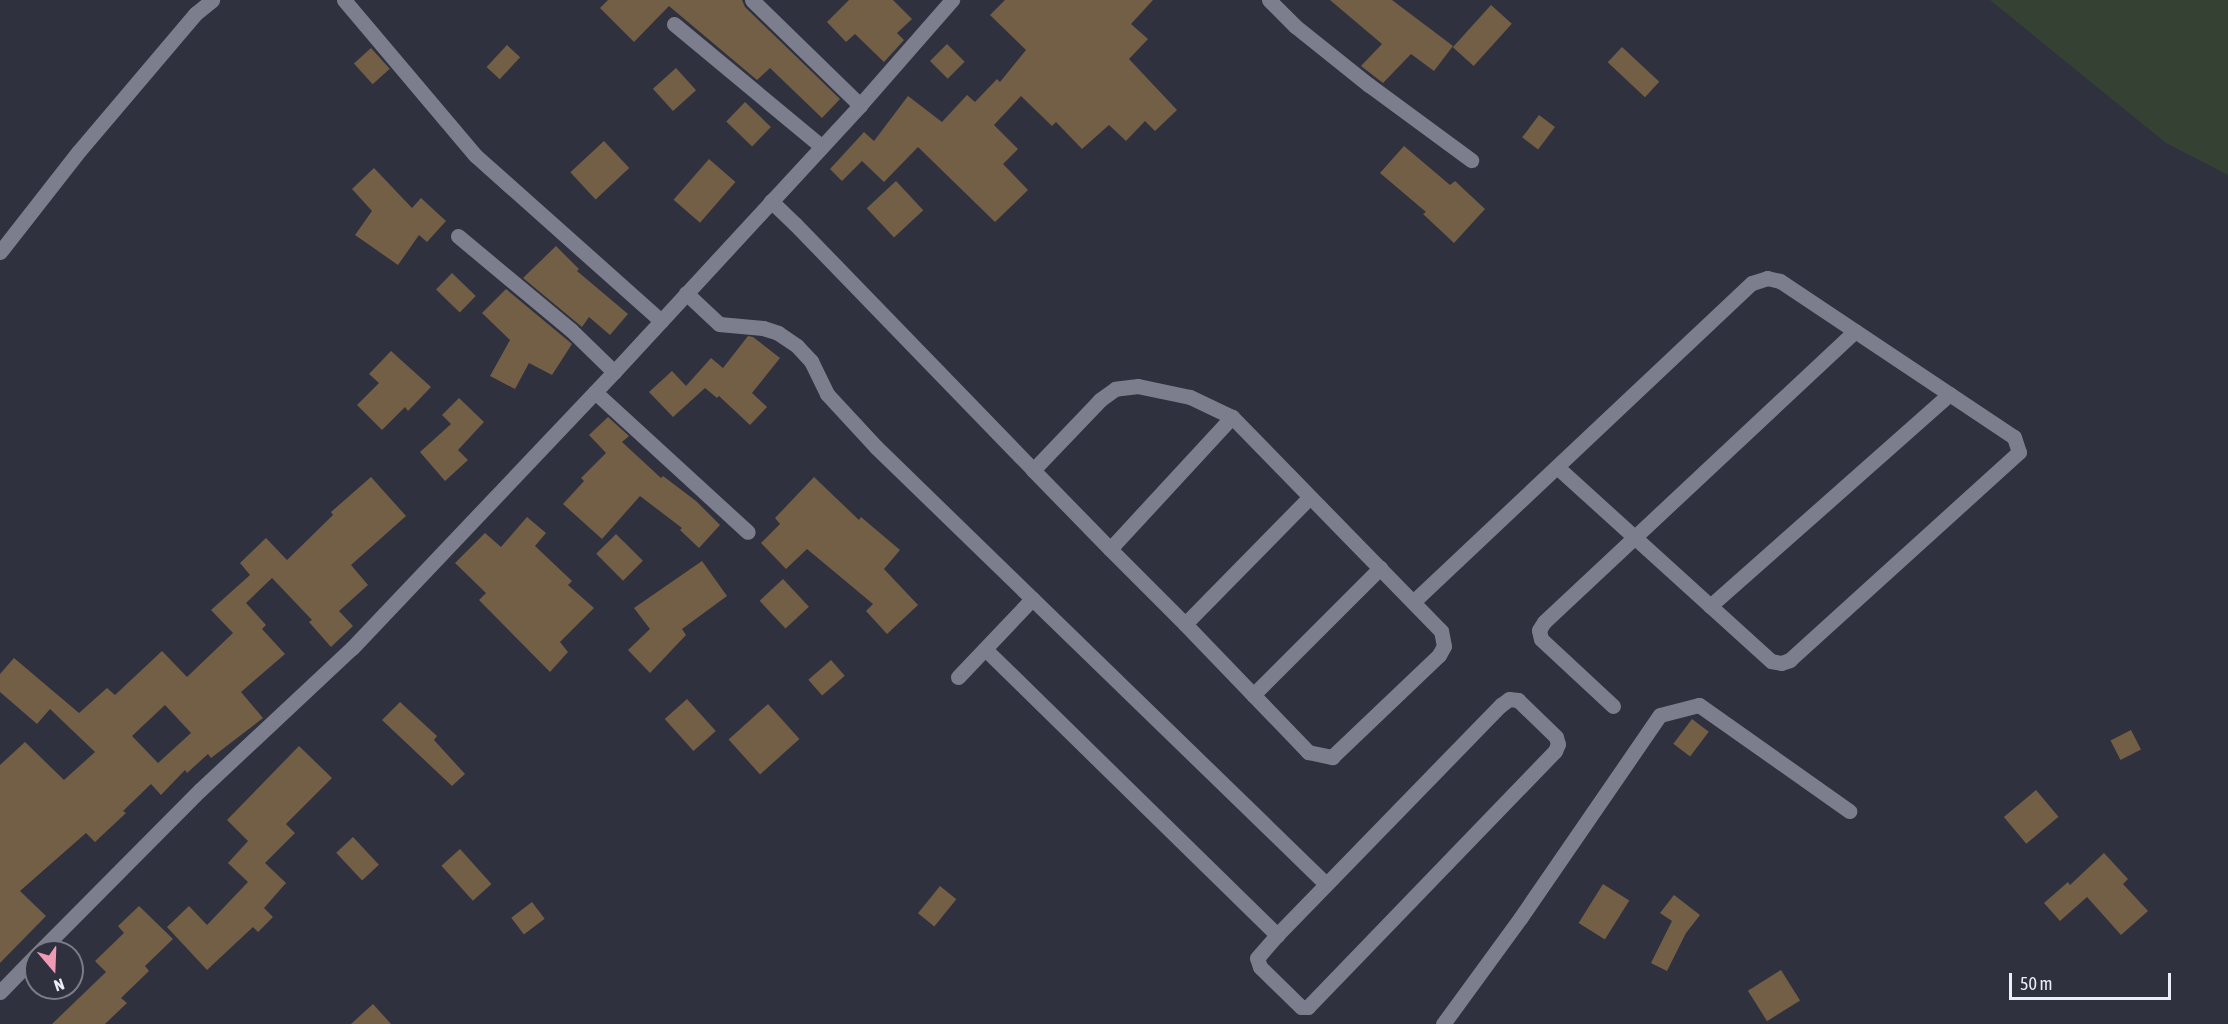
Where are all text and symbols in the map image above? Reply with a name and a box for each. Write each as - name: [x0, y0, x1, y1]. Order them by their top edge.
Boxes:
- north arrow: [24, 940, 84, 1000]
- scale bar: [2012, 961, 2174, 999]
- text: 50 m: [2020, 973, 2052, 994]
- text: N: [52, 975, 67, 995]

